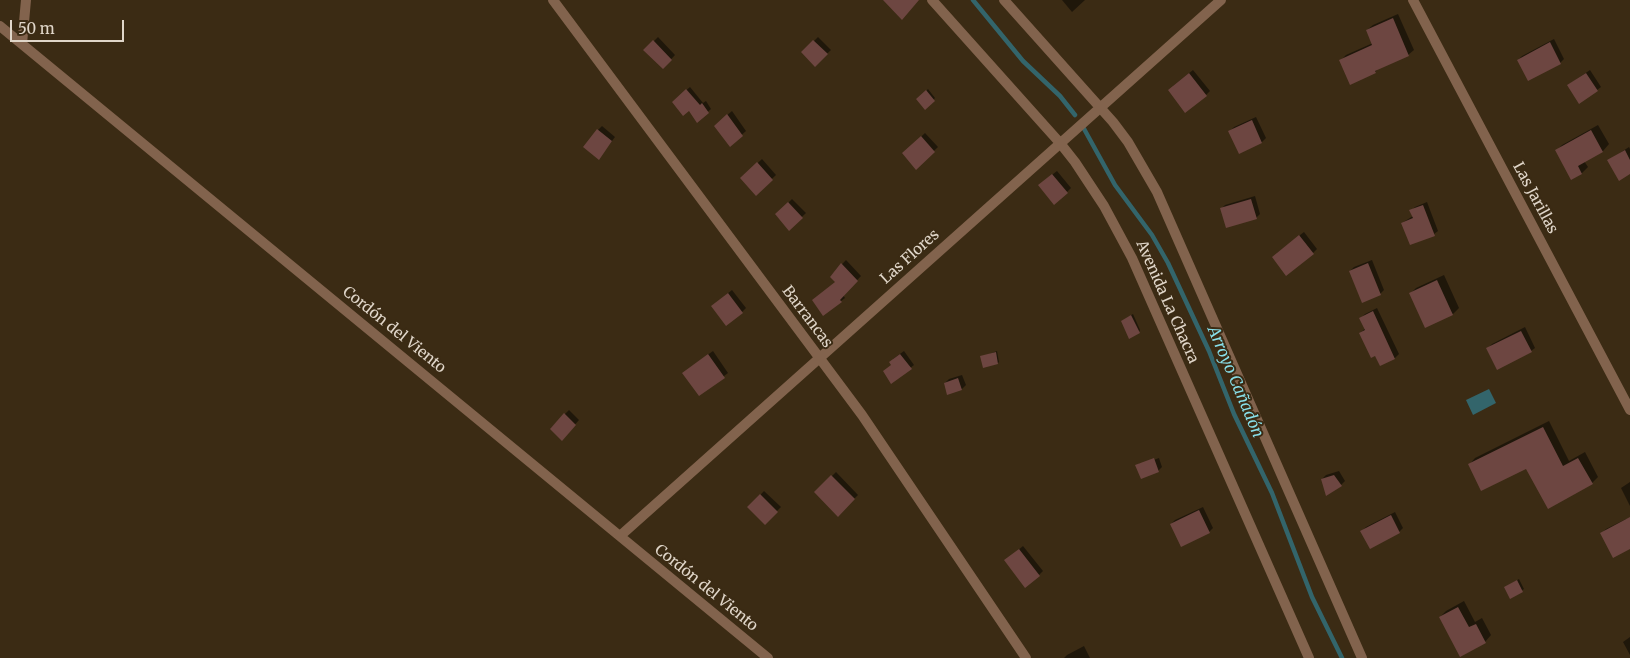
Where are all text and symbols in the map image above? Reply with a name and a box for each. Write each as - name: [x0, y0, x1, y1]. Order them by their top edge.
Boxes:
- scale bar: [12, 10, 126, 42]
- text: 50 m: [18, 19, 55, 38]
- street label: Las Jarillas: [1509, 159, 1561, 237]
- street label: Las Flores: [877, 226, 943, 288]
- street label: Avenida La Chacra: [1132, 238, 1202, 366]
- street label: Barrancas: [778, 282, 836, 352]
- street label: Cordón del Viento: [339, 283, 449, 377]
- water label: Arroyo Cañadón: [1203, 323, 1267, 441]
- street label: Cordón del Viento: [651, 541, 761, 635]

